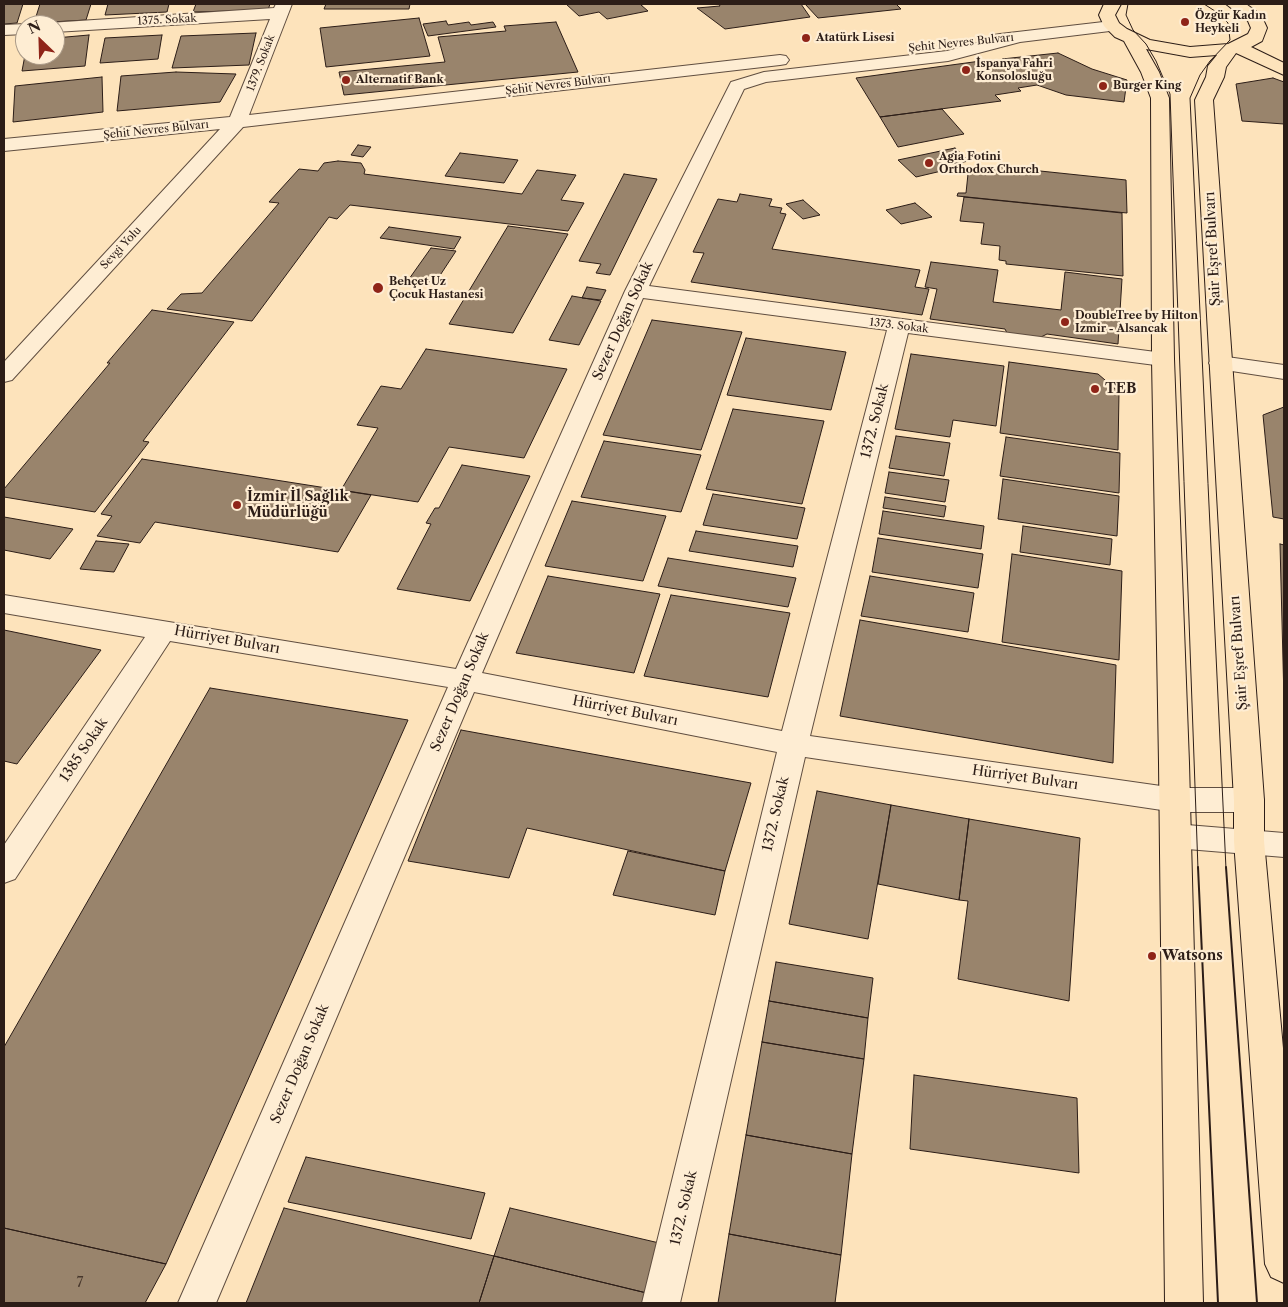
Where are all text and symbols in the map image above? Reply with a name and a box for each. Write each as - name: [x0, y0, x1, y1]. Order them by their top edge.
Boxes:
- place label: Özgür Kadın Heykeli: [1195, 9, 1266, 35]
- street label: 1375. Sokak: [137, 12, 197, 28]
- north arrow: [15, 15, 65, 65]
- marker: Özgür Kadın Heykeli: [1179, 16, 1191, 28]
- text: N: [25, 17, 44, 38]
- place label: Atatürk Lisesi: [816, 31, 894, 45]
- street label: Şehit Nevres Bulvarı: [908, 31, 1014, 55]
- marker: Atatürk Lisesi: [800, 32, 812, 44]
- street label: 1379. Sokak: [244, 33, 278, 93]
- place label: İspanya Fahri Konsolosluğu: [976, 57, 1053, 83]
- marker: İspanya Fahri Konsolosluğu: [960, 64, 972, 76]
- street label: Şehit Nevres Bulvarı: [505, 72, 611, 98]
- place label: Alternatif Bank: [356, 73, 444, 87]
- marker: Alternatif Bank: [340, 74, 352, 86]
- place label: Burger King: [1113, 79, 1181, 93]
- marker: Burger King: [1097, 80, 1109, 92]
- street label: Şehit Nevres Bulvarı: [103, 118, 209, 142]
- place label: Agia Fotini Orthodox Church: [939, 150, 1039, 176]
- marker: Agia Fotini Orthodox Church: [923, 157, 935, 169]
- street label: Şair Eşref Bulvarı: [1202, 191, 1224, 307]
- street label: Sevgi Yolu: [98, 224, 144, 272]
- street label: Sezer Doğan Sokak: [589, 259, 657, 383]
- place label: Behçet Uz Çocuk Hastanesi: [389, 275, 483, 301]
- marker: Behçet Uz Çocuk Hastanesi: [371, 281, 385, 295]
- place label: DoubleTree by Hilton Izmir - Alsancak: [1075, 309, 1198, 335]
- street label: 1373. Sokak: [869, 316, 929, 336]
- marker: DoubleTree by Hilton Izmir - Alsancak: [1059, 316, 1071, 328]
- place label: TEB: [1105, 381, 1136, 397]
- street label: 1372. Sokak: [858, 382, 892, 460]
- marker: TEB: [1089, 383, 1101, 395]
- place label: İzmir İl Sağlık Müdürlüğü: [247, 489, 349, 522]
- marker: İzmir İl Sağlık Müdürlüğü: [231, 499, 243, 511]
- street label: Şair Eşref Bulvarı: [1227, 595, 1251, 711]
- street label: Hürriyet Bulvarı: [173, 622, 281, 658]
- street label: Sezer Doğan Sokak: [427, 630, 493, 754]
- street label: Hürriyet Bulvarı: [571, 693, 679, 729]
- street label: 1385 Sokak: [56, 715, 112, 785]
- street label: Hürriyet Bulvarı: [971, 762, 1079, 794]
- street label: 1372. Sokak: [759, 775, 793, 853]
- place label: Watsons: [1162, 948, 1223, 964]
- marker: Watsons: [1146, 950, 1158, 962]
- street label: Sezer Doğan Sokak: [267, 1002, 333, 1126]
- street label: 1372. Sokak: [667, 1169, 701, 1247]
- house number: 7: [77, 1275, 83, 1291]

